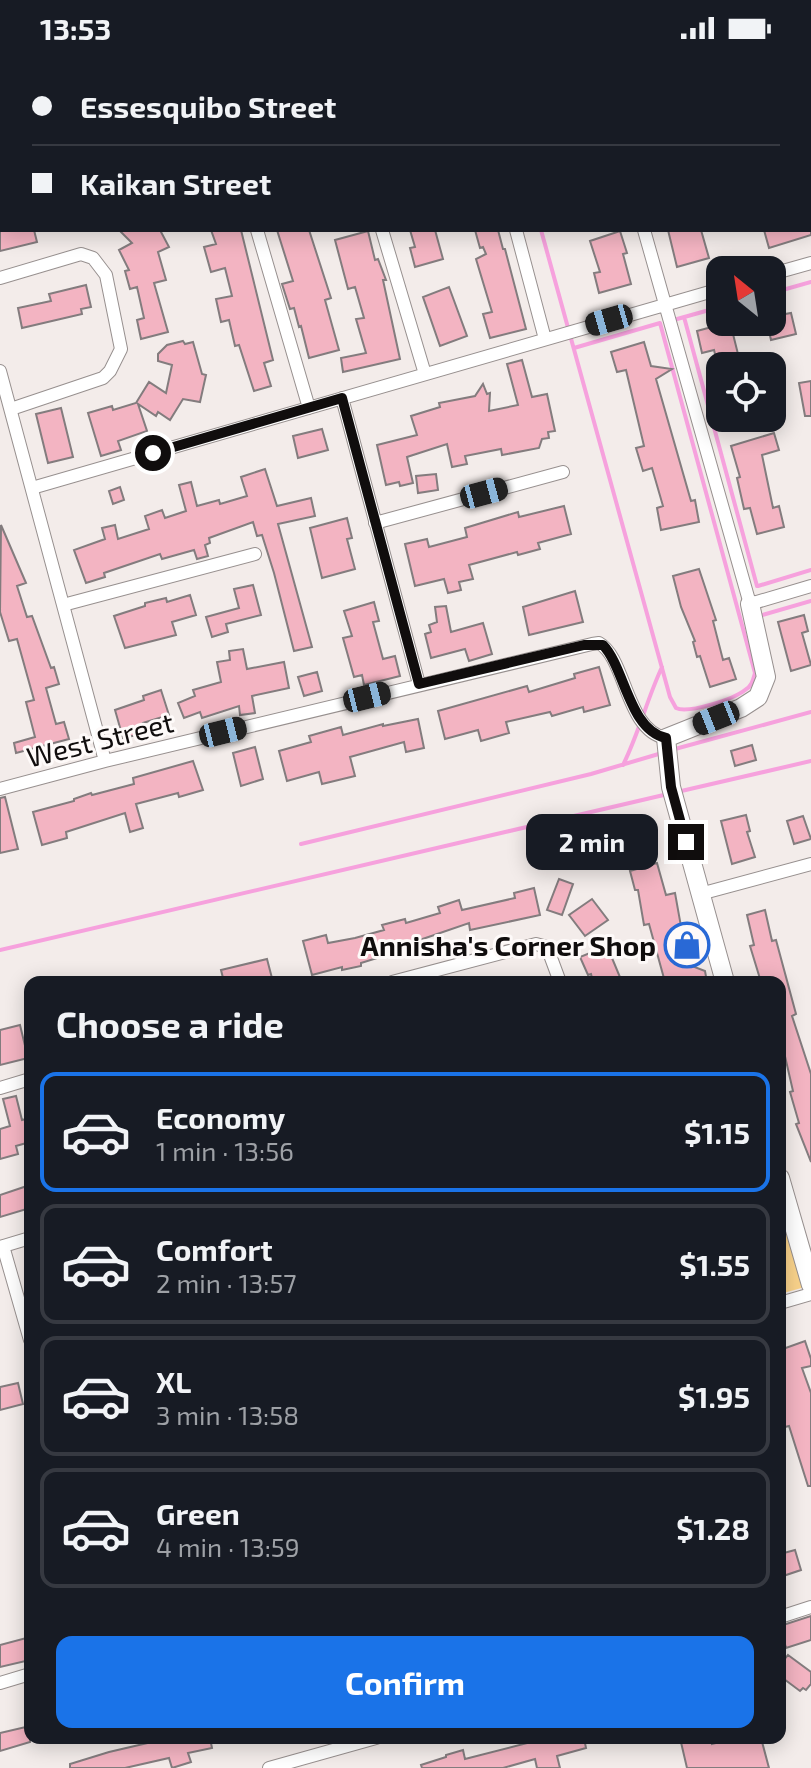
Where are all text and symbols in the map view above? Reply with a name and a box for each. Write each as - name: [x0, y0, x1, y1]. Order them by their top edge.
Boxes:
- text: 13:53: [40, 10, 111, 46]
- text: Essesquibo Street: [80, 88, 336, 124]
- text: Kaikan Street: [80, 165, 271, 201]
- north arrow: [706, 256, 786, 336]
- map controls: [706, 256, 786, 432]
- car: [583, 302, 635, 338]
- button: locate: [706, 352, 786, 432]
- route start: [135, 435, 171, 471]
- car: [458, 475, 510, 511]
- car: [341, 680, 393, 714]
- car: [689, 698, 743, 738]
- street label: West Street: [23, 704, 177, 774]
- car: [197, 715, 249, 749]
- callout: 2 min: [526, 814, 658, 870]
- route end: [668, 824, 704, 860]
- text: 2 min: [559, 826, 625, 857]
- shop icon: Annisha's Corner Shop: [663, 921, 711, 969]
- place label: Annisha's Corner Shop: [361, 928, 656, 962]
- text: Choose a ride: [56, 1002, 284, 1045]
- icon: car: [60, 1096, 132, 1168]
- text: Economy: [156, 1099, 285, 1135]
- text: $1.15: [684, 1114, 750, 1150]
- text: 1 min · 13:56: [156, 1135, 294, 1166]
- icon: car: [60, 1228, 132, 1300]
- text: Comfort: [156, 1231, 273, 1267]
- text: $1.55: [679, 1246, 750, 1282]
- text: 2 min · 13:57: [156, 1267, 297, 1298]
- icon: car: [60, 1360, 132, 1432]
- text: XL: [156, 1363, 191, 1399]
- text: $1.95: [678, 1378, 750, 1414]
- text: 3 min · 13:58: [156, 1399, 299, 1430]
- icon: car: [60, 1492, 132, 1564]
- text: Green: [156, 1495, 240, 1531]
- text: $1.28: [676, 1510, 750, 1546]
- text: 4 min · 13:59: [156, 1531, 300, 1562]
- button: Confirm: [56, 1636, 754, 1728]

